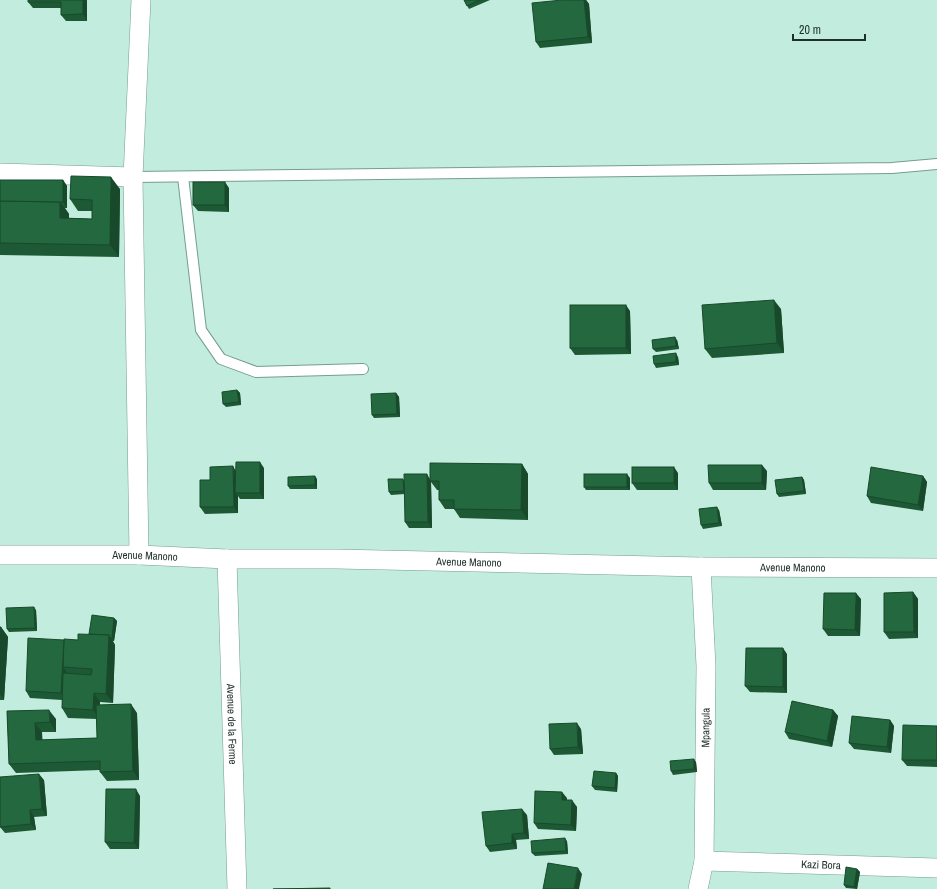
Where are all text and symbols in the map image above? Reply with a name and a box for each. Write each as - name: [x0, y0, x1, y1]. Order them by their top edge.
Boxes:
- scale bar: [793, 16, 865, 42]
- text: 20 m: [799, 22, 821, 38]
- street label: Avenue Manono: [111, 548, 178, 564]
- street label: Avenue Manono: [435, 554, 502, 570]
- street label: Avenue Manono: [759, 560, 826, 575]
- street label: Avenue de la Ferme: [224, 682, 240, 765]
- street label: Mpangula: [698, 708, 713, 748]
- street label: Kazi Bora: [801, 857, 841, 872]

